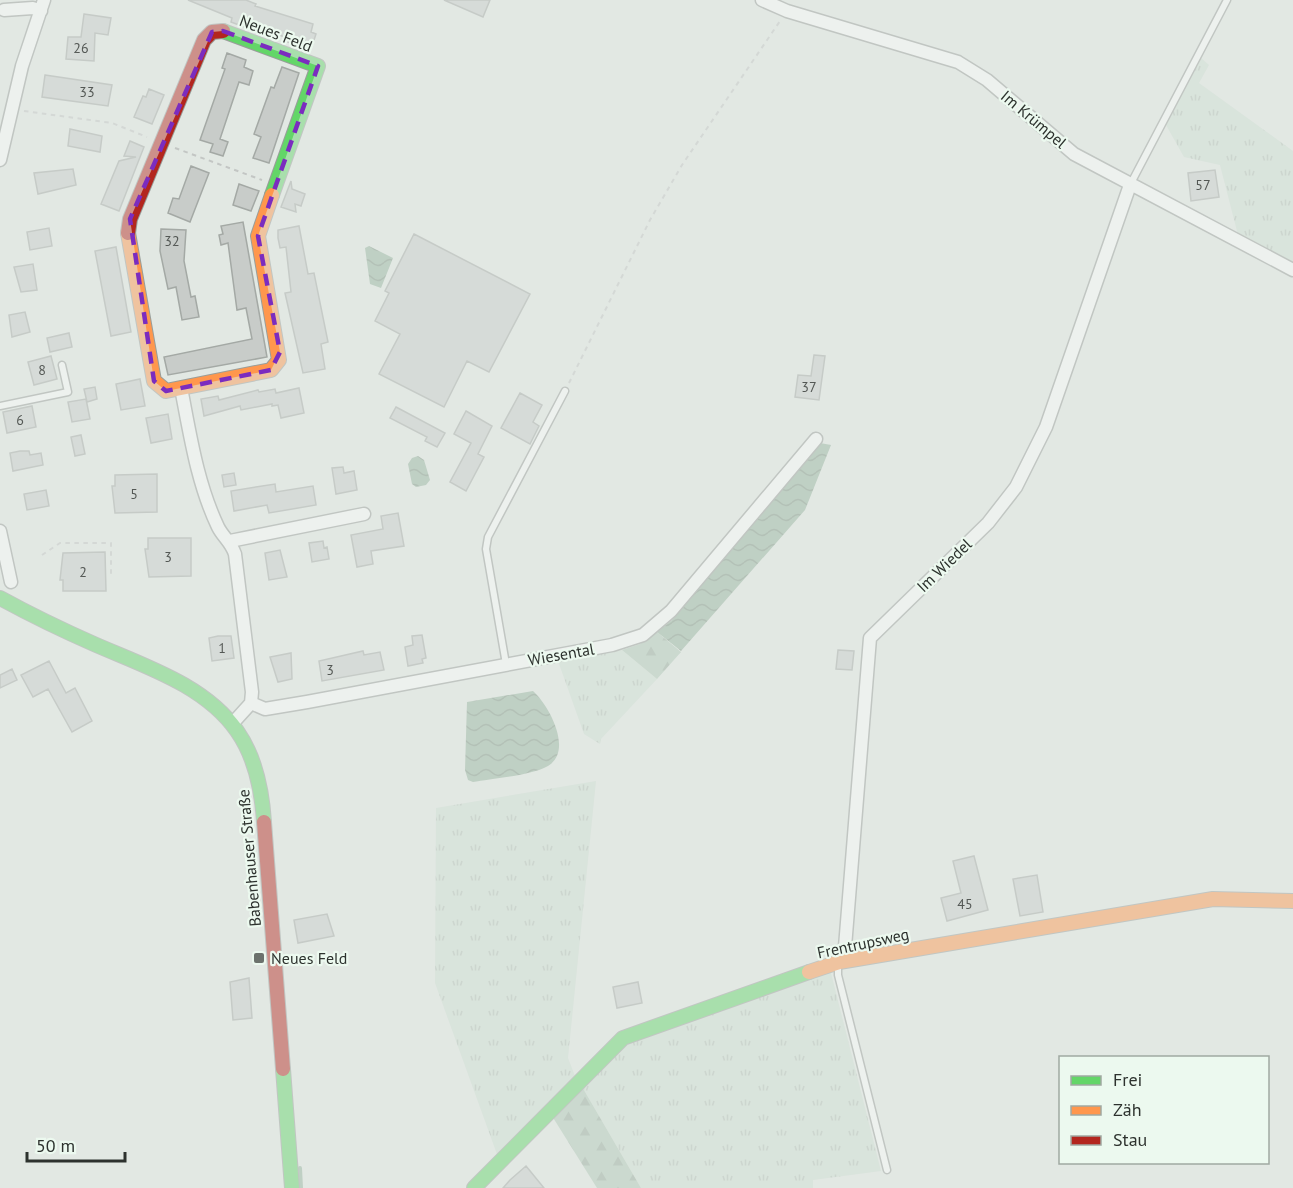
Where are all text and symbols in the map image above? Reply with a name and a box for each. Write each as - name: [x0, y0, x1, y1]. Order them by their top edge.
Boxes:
- street label: Neues Feld: [237, 10, 315, 56]
- house number: 26: [73, 39, 89, 57]
- house number: 33: [79, 83, 95, 101]
- street label: Im Krümpel: [997, 86, 1071, 152]
- house number: 57: [1195, 176, 1211, 194]
- house number: 32: [164, 232, 180, 250]
- house number: 8: [38, 361, 46, 379]
- house number: 37: [801, 378, 817, 396]
- house number: 6: [16, 411, 24, 429]
- house number: 5: [130, 485, 138, 503]
- street label: Im Wiedel: [912, 534, 976, 596]
- house number: 3: [164, 548, 172, 566]
- house number: 2: [79, 563, 87, 581]
- street label: Wiesental: [526, 638, 596, 670]
- house number: 1: [218, 639, 226, 657]
- house number: 3: [326, 661, 334, 679]
- street label: Babenhauser Straße: [233, 789, 265, 927]
- house number: 45: [957, 895, 973, 913]
- street label: Frentrupsweg: [815, 923, 911, 963]
- place label: Neues Feld: [271, 948, 347, 968]
- marker: Neues Feld: [252, 951, 266, 965]
- legend: [1059, 1056, 1269, 1164]
- text: Frei: [1113, 1068, 1142, 1091]
- text: Zäh: [1113, 1098, 1142, 1121]
- scale bar: [27, 1125, 124, 1163]
- text: Stau: [1113, 1128, 1147, 1151]
- text: 50 m: [36, 1134, 75, 1157]

